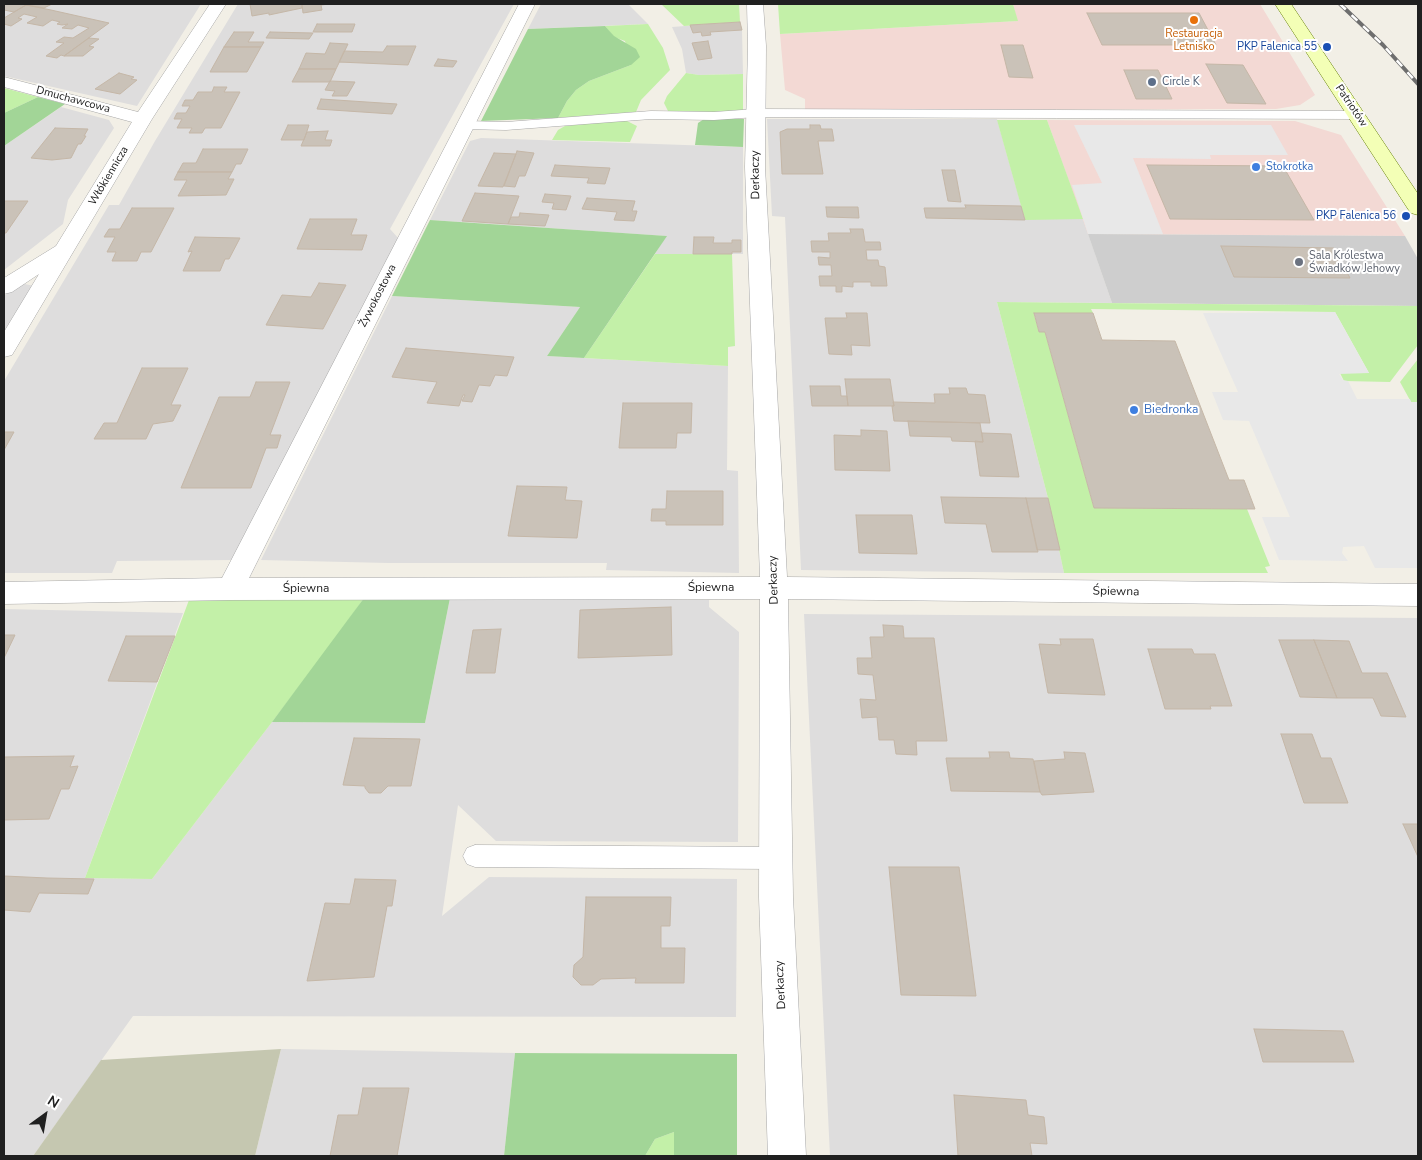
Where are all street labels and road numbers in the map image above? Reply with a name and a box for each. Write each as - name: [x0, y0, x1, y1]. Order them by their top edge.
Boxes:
- street label: Patriotów: [1332, 82, 1370, 130]
- street label: Dmuchawcowa: [35, 84, 111, 116]
- street label: Włókiennicza: [86, 144, 132, 208]
- street label: Derkaczy: [748, 150, 764, 200]
- street label: Żywokostowa: [356, 262, 400, 330]
- street label: Derkaczy: [766, 555, 782, 605]
- street label: Śpiewna: [688, 581, 734, 595]
- street label: Śpiewna: [283, 582, 329, 596]
- street label: Śpiewna: [1093, 584, 1139, 600]
- street label: Derkaczy: [773, 960, 789, 1010]

